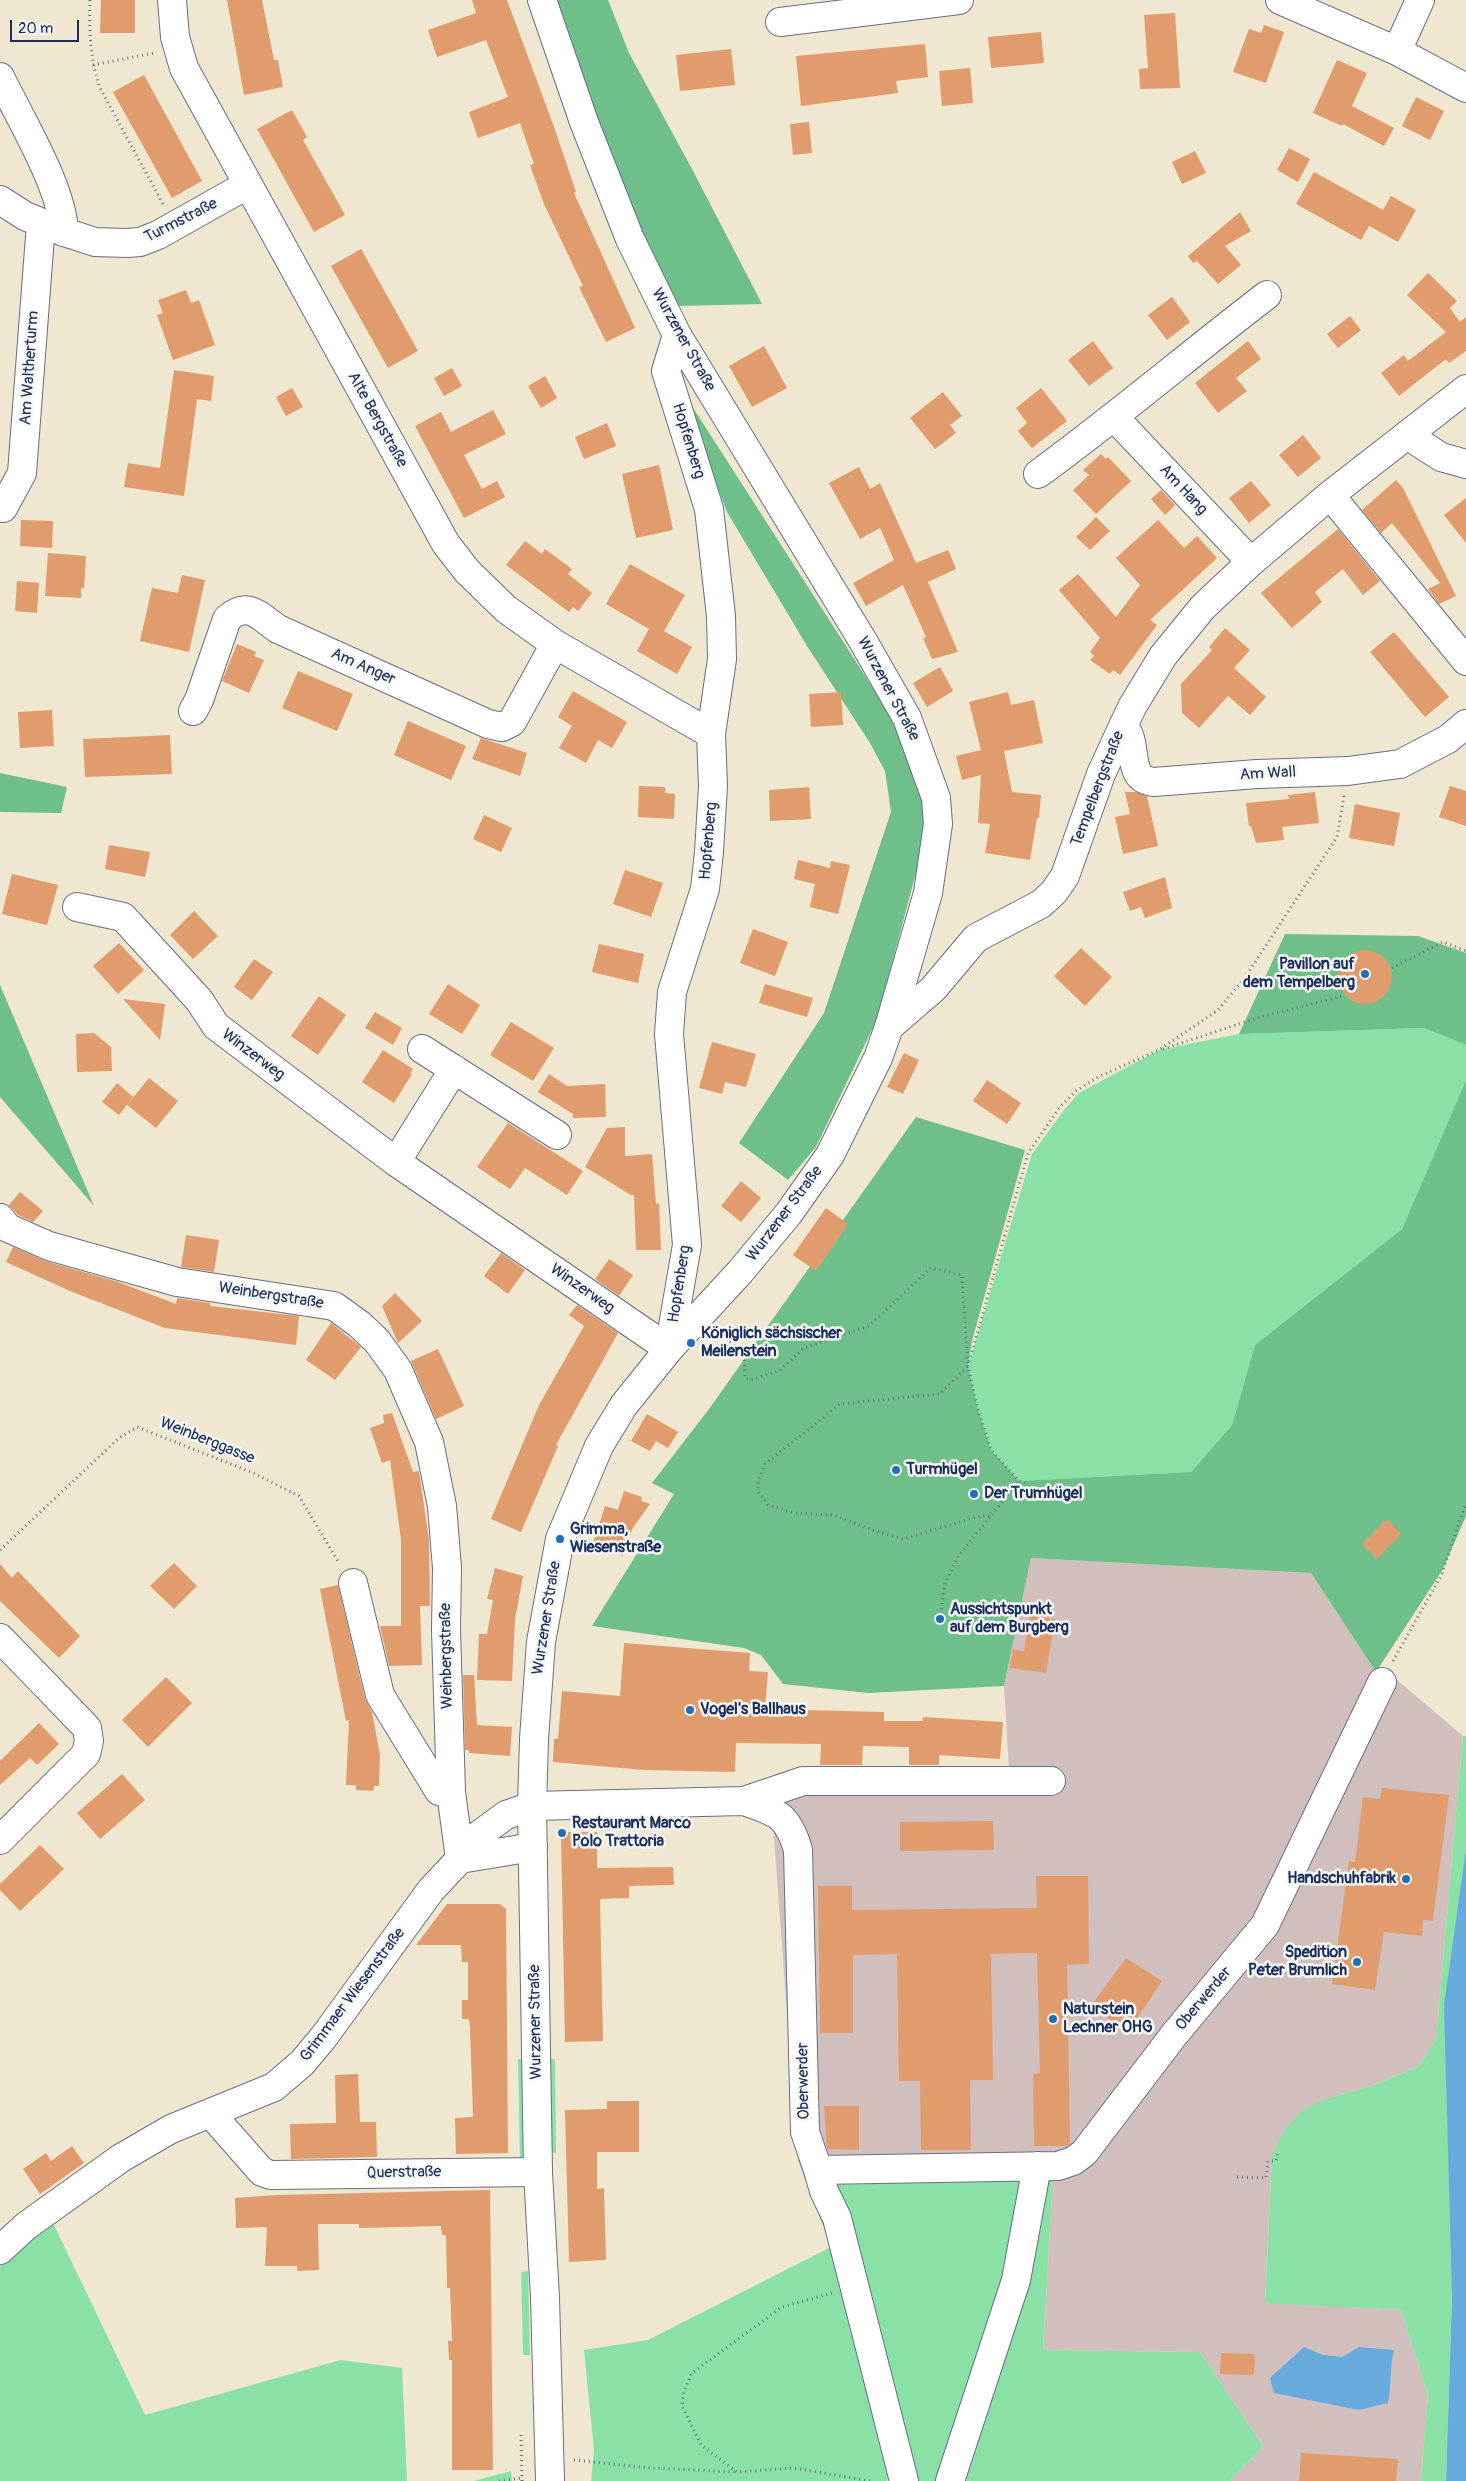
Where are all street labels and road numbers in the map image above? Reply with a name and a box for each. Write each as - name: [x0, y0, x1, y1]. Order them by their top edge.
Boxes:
- street label: Turmstraße: [141, 194, 221, 248]
- street label: Wurzener Straße: [647, 285, 719, 395]
- street label: Am Waltherturm: [16, 310, 44, 426]
- street label: Alte Bergstraße: [343, 369, 411, 471]
- street label: Hopfenberg: [667, 401, 709, 481]
- street label: Am Hang: [1155, 461, 1211, 519]
- street label: Wurzener Straße: [853, 634, 923, 744]
- street label: Am Anger: [328, 644, 398, 690]
- street label: Tempelbergstraße: [1067, 729, 1129, 849]
- street label: Am Wall: [1239, 763, 1297, 785]
- street label: Hopfenberg: [696, 801, 722, 881]
- street label: Winzerweg: [218, 1025, 288, 1085]
- street label: Wurzener Straße: [743, 1162, 827, 1266]
- street label: Hopfenberg: [664, 1244, 696, 1324]
- street label: Winzerweg: [546, 1260, 618, 1318]
- street label: Weinbergstraße: [217, 1278, 325, 1314]
- street label: Weinberggasse: [157, 1413, 257, 1469]
- street label: Wurzener Straße: [529, 1560, 565, 1676]
- street label: Weinbergstraße: [436, 1603, 458, 1709]
- street label: Grimmaer Wiesenstraße: [296, 1924, 410, 2066]
- street label: Oberwerder: [1172, 1963, 1236, 2035]
- street label: Wurzener Straße: [525, 1964, 547, 2080]
- street label: Oberwerder: [794, 2042, 814, 2120]
- street label: Querstraße: [366, 2163, 442, 2183]

